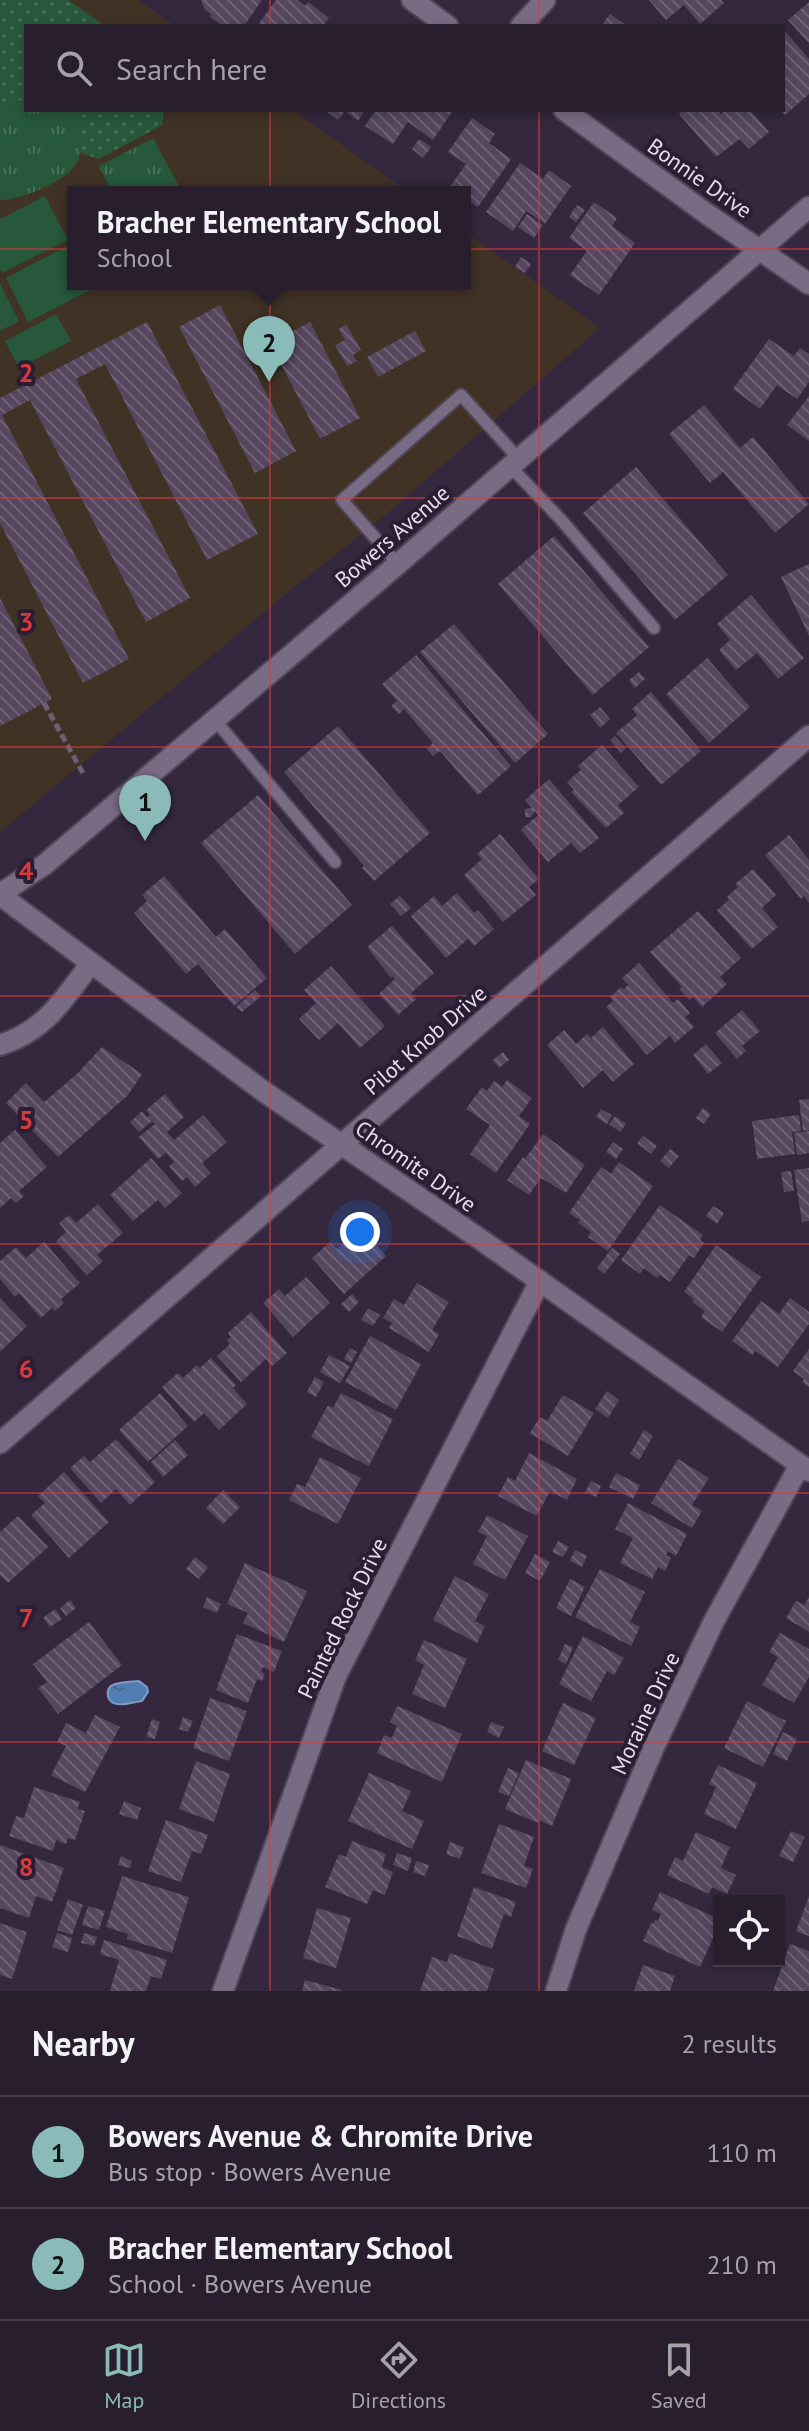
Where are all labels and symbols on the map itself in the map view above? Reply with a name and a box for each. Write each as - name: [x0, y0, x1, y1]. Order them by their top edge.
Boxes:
- street label: Bonnie Drive: [642, 132, 758, 224]
- pin: 2: [243, 316, 295, 382]
- text: 2: [19, 356, 33, 389]
- street label: Bowers Avenue: [329, 479, 455, 593]
- text: 3: [19, 605, 33, 638]
- pin: 1: [119, 775, 171, 841]
- text: 4: [19, 854, 34, 887]
- street label: Pilot Knob Drive: [358, 979, 492, 1101]
- text: 5: [19, 1103, 33, 1136]
- street label: Chromite Drive: [350, 1114, 482, 1218]
- your location: [340, 1212, 380, 1252]
- text: 6: [19, 1352, 33, 1385]
- street label: Painted Rock Drive: [291, 1533, 393, 1703]
- text: 7: [19, 1601, 33, 1634]
- street label: Moraine Drive: [604, 1647, 686, 1779]
- text: 8: [19, 1850, 33, 1883]

